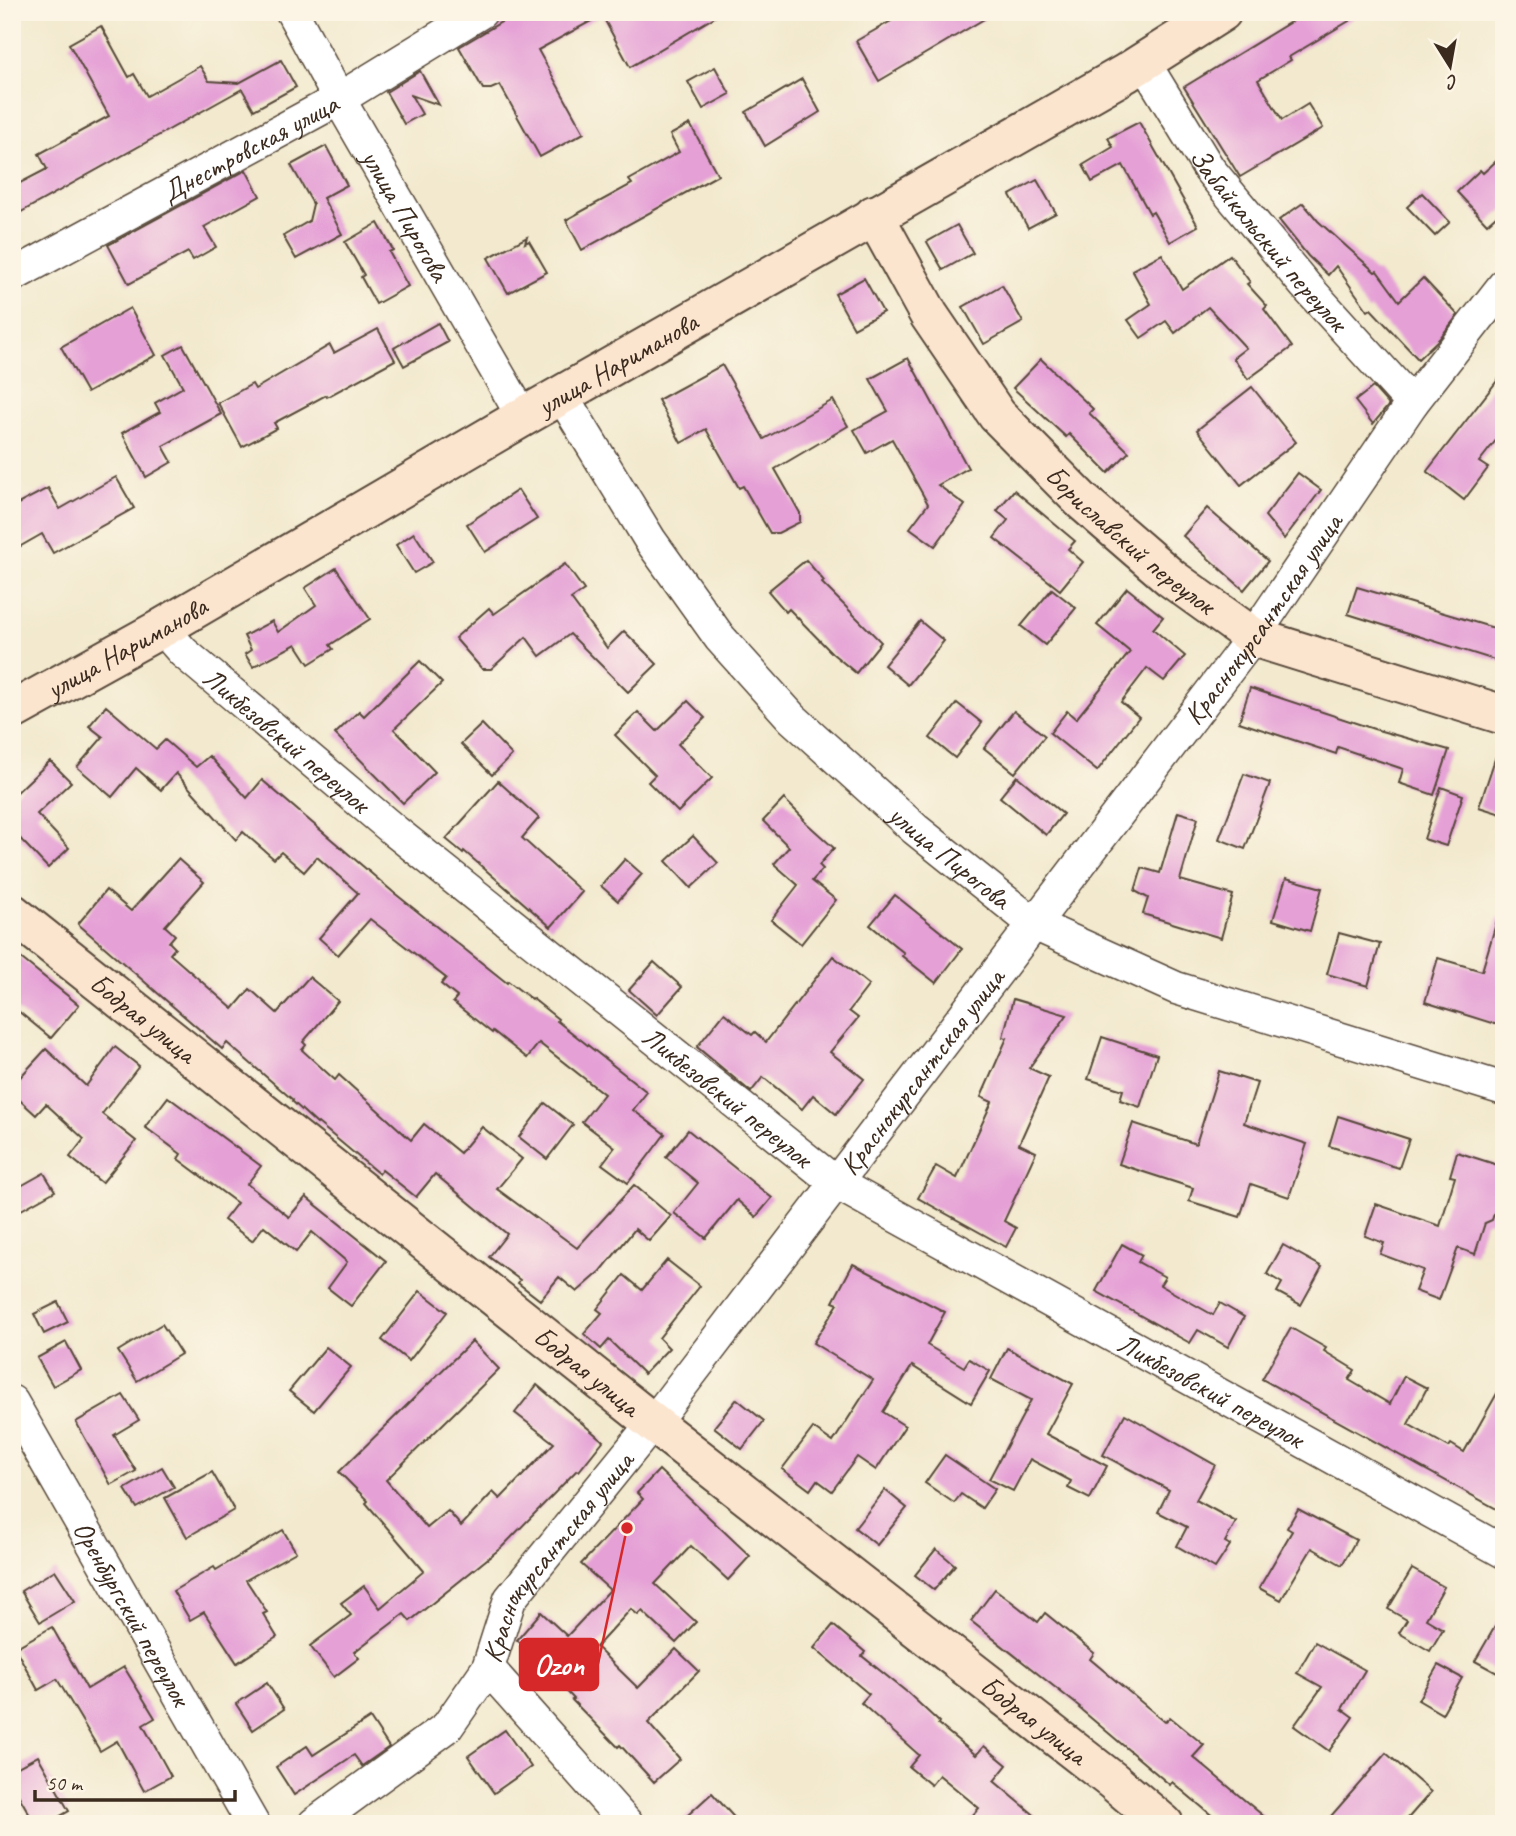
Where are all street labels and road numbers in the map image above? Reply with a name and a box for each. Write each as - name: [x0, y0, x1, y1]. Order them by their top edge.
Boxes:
- street label: Днестровская улица: [155, 85, 345, 209]
- street label: улица Пирогова: [353, 141, 459, 289]
- street label: Забайкальский переулок: [1183, 141, 1357, 340]
- street label: улица Нариманова: [529, 303, 705, 424]
- street label: Бориславский переулок: [1039, 457, 1224, 623]
- street label: Краснокурсантская улица: [1175, 504, 1351, 731]
- street label: улица Нариманова: [38, 587, 215, 707]
- street label: Ликбезовский переулок: [197, 660, 379, 822]
- street label: улица Пирогова: [880, 795, 1019, 917]
- street label: Краснокурсантская улица: [831, 959, 1013, 1182]
- street label: Бодрая улица: [83, 965, 205, 1072]
- street label: Ликбезовский переулок: [636, 1018, 822, 1177]
- street label: Бодрая улица: [527, 1318, 649, 1425]
- street label: Ликбезовский переулок: [1112, 1325, 1312, 1457]
- street label: Краснокурсантская улица: [474, 1442, 642, 1666]
- street label: Оренбургский переулок: [66, 1514, 200, 1714]
- street label: Бодрая улица: [974, 1667, 1096, 1773]

